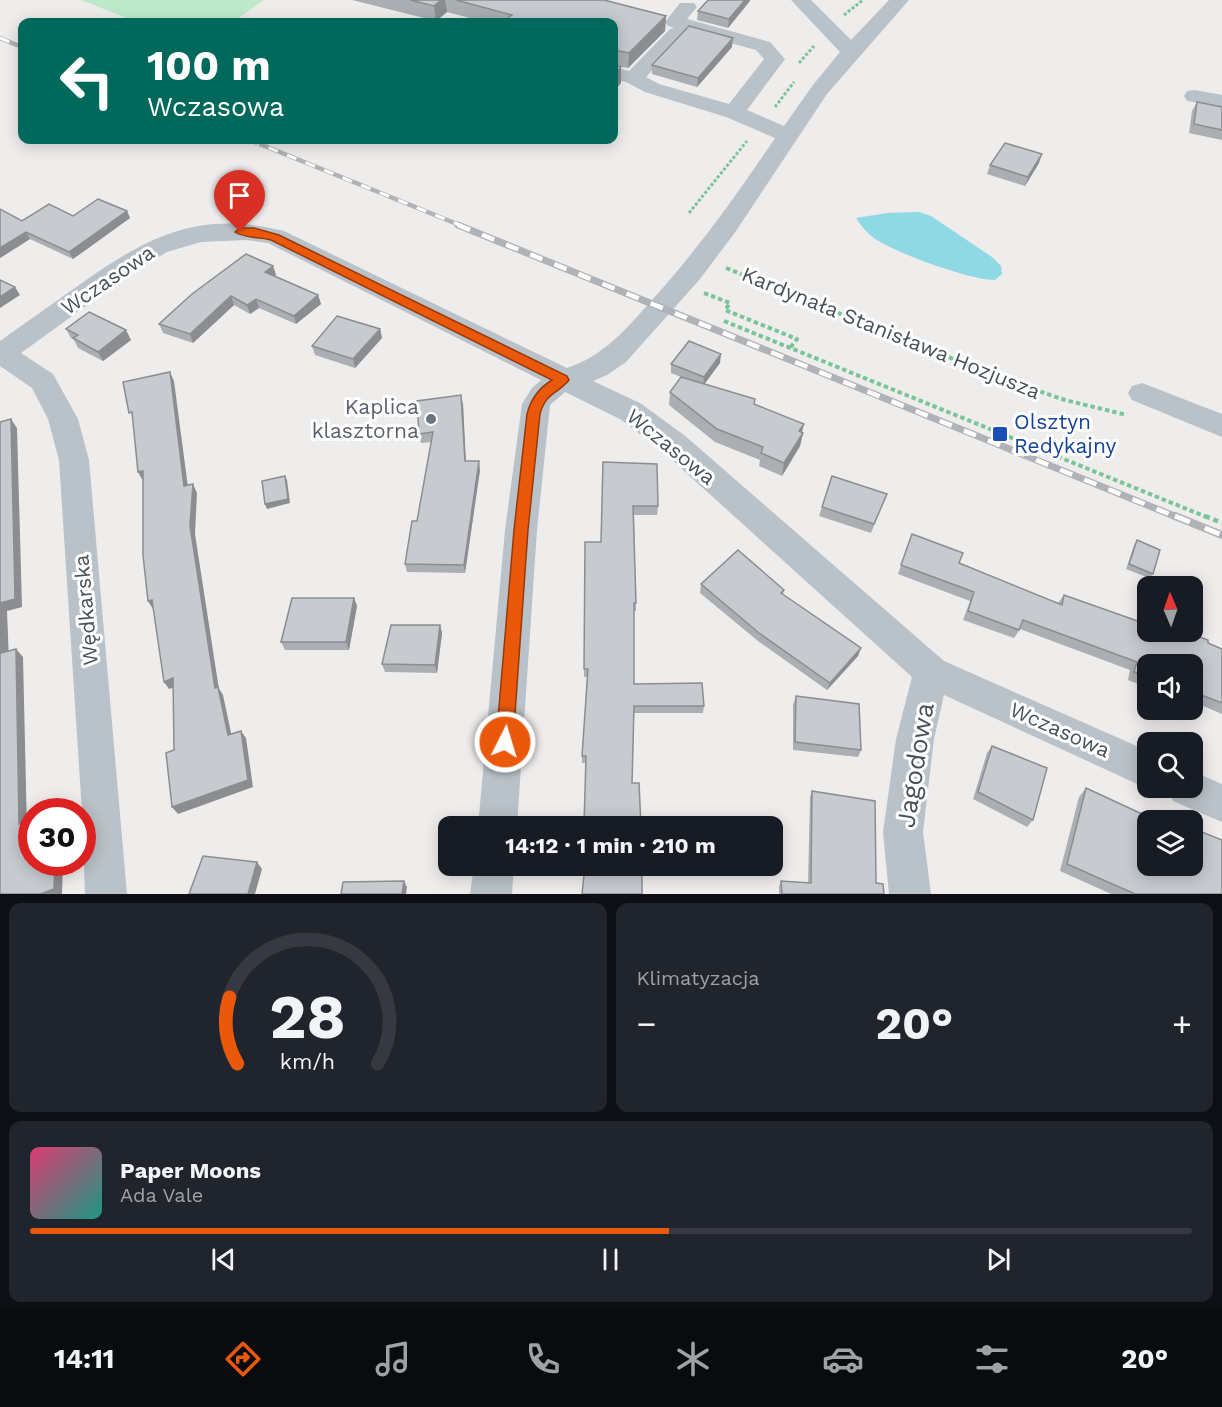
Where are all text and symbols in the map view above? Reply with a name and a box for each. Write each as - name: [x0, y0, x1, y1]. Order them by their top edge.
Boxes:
- text: 100 m: [147, 41, 271, 90]
- icon: left: [48, 42, 126, 120]
- text: Wczasowa: [147, 91, 284, 123]
- pin: [214, 170, 265, 232]
- icon: arrive: [223, 179, 256, 212]
- street label: Wczasowa: [56, 239, 159, 320]
- street label: Kardynała Stanisława Hozjusza: [738, 261, 1044, 404]
- place label: Kaplica klasztorna: [312, 394, 419, 443]
- street label: Wczasowa: [622, 403, 721, 490]
- place label: Olsztyn Redykajny: [1014, 409, 1117, 458]
- marker: Kaplica klasztorna: [424, 412, 438, 426]
- marker: Olsztyn Redykajny: [991, 425, 1009, 443]
- street label: Wędkarska: [68, 554, 103, 666]
- north arrow: [1137, 576, 1203, 642]
- map controls: [1137, 576, 1203, 876]
- button: sound: [1137, 654, 1203, 720]
- street label: Wczasowa: [1006, 696, 1114, 763]
- street label: Jagodowa: [890, 700, 940, 830]
- position arrow: [473, 710, 537, 774]
- button: search: [1137, 732, 1203, 798]
- speed limit sign: 30: [18, 798, 96, 876]
- button: layers: [1137, 810, 1203, 876]
- text: 14:12 · 1 min · 210 m: [505, 833, 716, 858]
- text: Klimatyzacja: [637, 966, 760, 990]
- text: 28: [270, 980, 346, 1053]
- text: 20°: [875, 997, 953, 1050]
- text: −: [637, 1004, 656, 1043]
- text: +: [1172, 1004, 1192, 1043]
- text: km/h: [280, 1050, 335, 1075]
- text: Paper Moons: [120, 1158, 261, 1183]
- text: Ada Vale: [120, 1183, 203, 1207]
- icon: previous: [207, 1243, 240, 1276]
- icon: pause: [594, 1243, 627, 1276]
- icon: next: [982, 1243, 1015, 1276]
- icon: directions: [222, 1338, 264, 1380]
- icon: music: [372, 1338, 414, 1380]
- icon: phone: [522, 1338, 564, 1380]
- icon: climate: [672, 1338, 714, 1380]
- icon: car: [822, 1338, 864, 1380]
- icon: filters: [971, 1338, 1013, 1380]
- text: 14:11: [54, 1343, 114, 1375]
- text: 20°: [1121, 1343, 1168, 1375]

